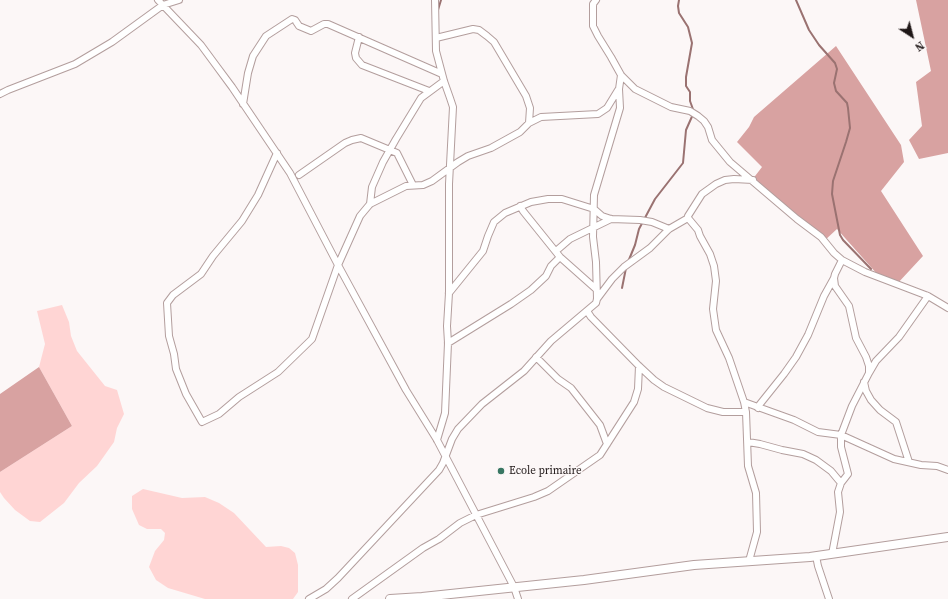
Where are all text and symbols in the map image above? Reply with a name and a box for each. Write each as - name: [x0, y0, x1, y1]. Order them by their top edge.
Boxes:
- north arrow: [892, 16, 932, 56]
- text: N: [912, 38, 927, 55]
- place label: Ecole primaire: [509, 464, 582, 478]
- marker: Ecole primaire: [496, 466, 506, 476]

